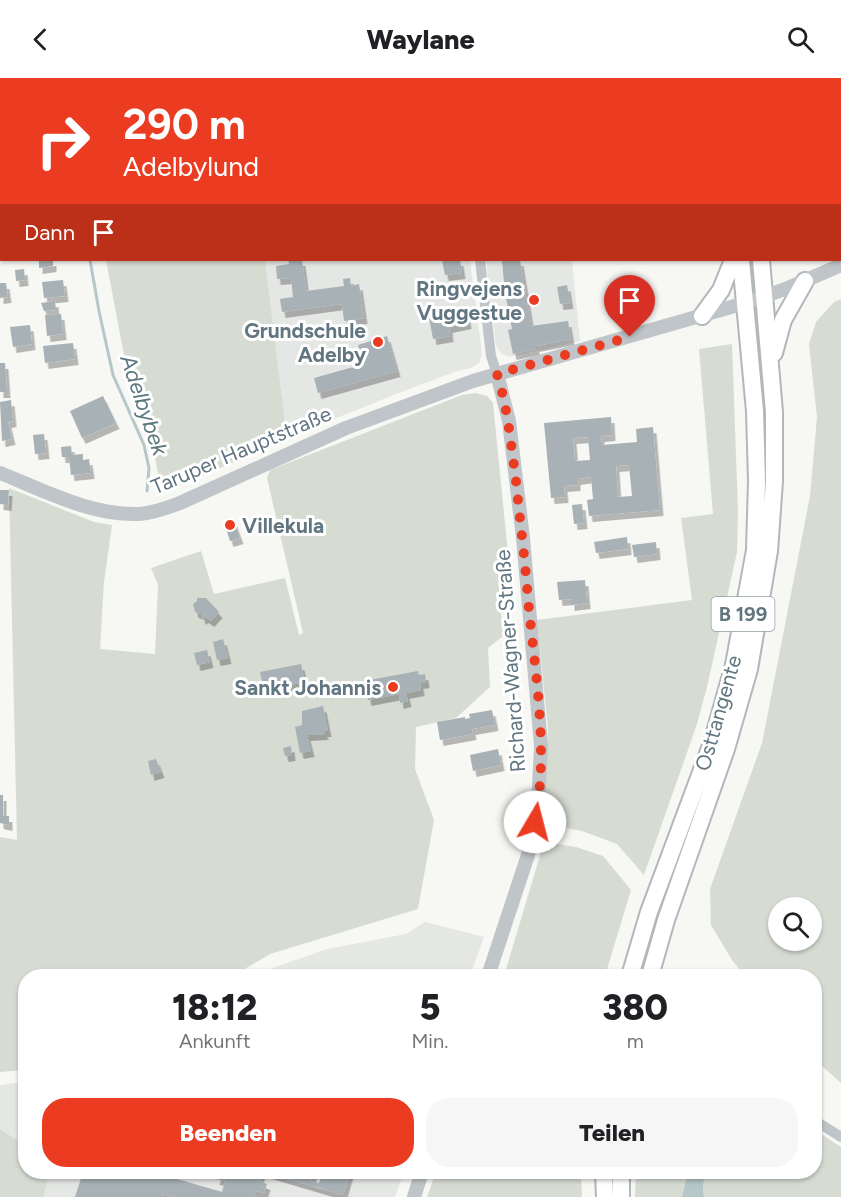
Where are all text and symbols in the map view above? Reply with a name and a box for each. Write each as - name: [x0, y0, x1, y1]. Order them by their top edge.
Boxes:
- icon: back: [24, 23, 57, 56]
- text: Waylane: [366, 23, 475, 56]
- icon: search: [784, 23, 817, 56]
- text: 290 m: [123, 99, 246, 150]
- icon: right: [24, 102, 102, 180]
- text: Adelbylund: [123, 150, 259, 183]
- icon: arrive: [87, 216, 120, 249]
- text: Dann: [24, 219, 75, 246]
- pin: [604, 275, 655, 337]
- place label: Ringvejens Vuggestue: [416, 276, 522, 325]
- icon: arrive: [613, 284, 646, 317]
- marker: Ringvejens Vuggestue: [527, 293, 541, 307]
- place label: Grundschule Adelby: [244, 318, 367, 367]
- marker: Grundschule Adelby: [371, 335, 385, 349]
- water label: Adelbybek: [114, 350, 174, 460]
- street label: Taruper Hauptstraße: [147, 401, 335, 499]
- place label: Villekula: [242, 513, 324, 538]
- marker: Villekula: [223, 518, 237, 532]
- street label: Richard-Wagner-Straße: [490, 549, 530, 773]
- road number: B 199: [712, 597, 774, 631]
- street label: Osttangente: [690, 652, 746, 774]
- place label: Sankt Johannis: [234, 675, 381, 700]
- marker: Sankt Johannis: [386, 680, 400, 694]
- position arrow: [503, 790, 567, 854]
- map controls: [768, 897, 822, 951]
- button: search: [768, 897, 822, 951]
- text: 18:12: [172, 986, 257, 1029]
- text: 5: [419, 986, 440, 1029]
- text: 380: [602, 986, 668, 1029]
- text: Ankunft: [179, 1029, 251, 1053]
- text: Min.: [411, 1029, 448, 1053]
- text: m: [627, 1029, 644, 1053]
- button: Beenden: [42, 1098, 414, 1167]
- button: Teilen: [426, 1098, 798, 1167]

